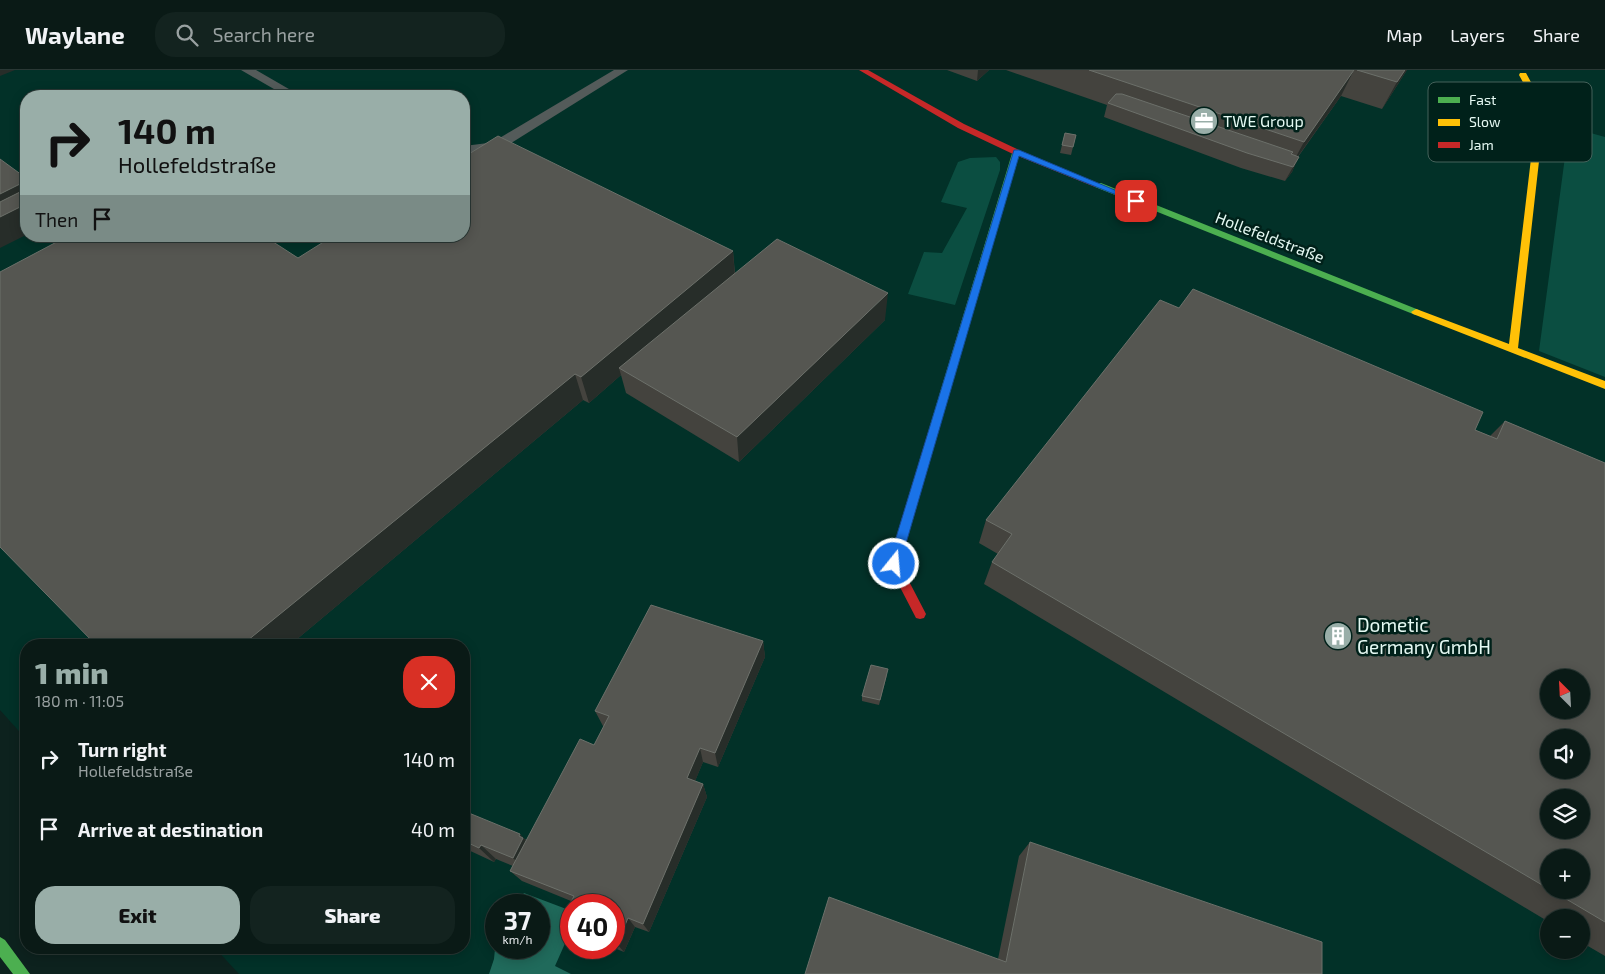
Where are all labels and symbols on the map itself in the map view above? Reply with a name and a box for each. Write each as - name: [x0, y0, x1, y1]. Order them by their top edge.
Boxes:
- legend: [1428, 82, 1592, 162]
- text: Fast: [1469, 91, 1496, 108]
- office icon: TWE Group: [1189, 106, 1219, 136]
- place label: TWE Group: [1223, 111, 1304, 130]
- text: Slow: [1469, 113, 1501, 130]
- text: Jam: [1469, 136, 1494, 153]
- pin: [1115, 180, 1157, 222]
- street label: Hollefeldstraße: [1213, 207, 1327, 266]
- position arrow: [867, 537, 919, 589]
- place label: Dometic Germany GmbH: [1357, 613, 1491, 658]
- building icon: Dometic Germany GmbH: [1323, 621, 1353, 651]
- north arrow: [1540, 669, 1590, 719]
- speed limit sign: 40: [560, 894, 625, 959]

